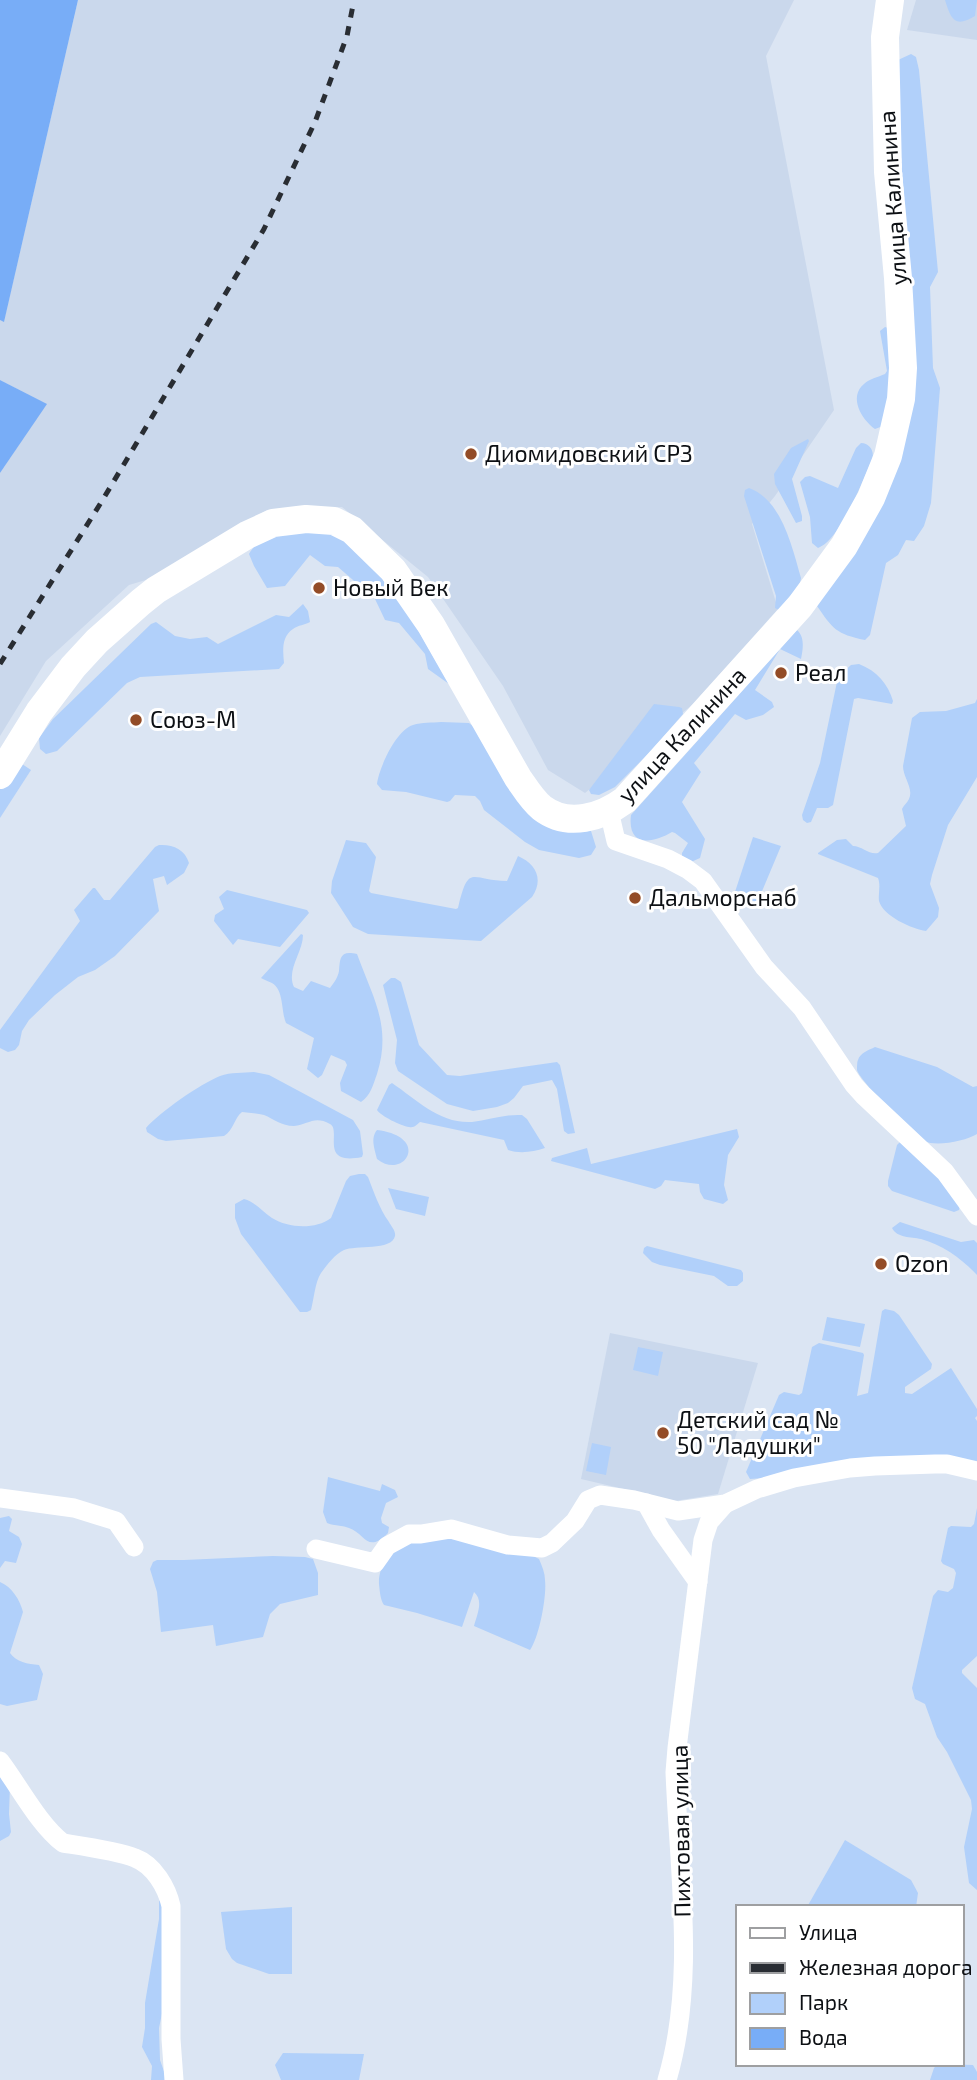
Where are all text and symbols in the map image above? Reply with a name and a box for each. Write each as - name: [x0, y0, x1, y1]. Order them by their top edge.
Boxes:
- street label: улица Калинина: [872, 110, 913, 286]
- place label: Диомидовский СРЗ: [485, 439, 693, 467]
- marker: Диомидовский СРЗ: [463, 446, 479, 462]
- place label: Новый Век: [333, 573, 448, 601]
- marker: Новый Век: [311, 580, 327, 596]
- place label: Реал: [795, 658, 846, 686]
- street label: улица Калинина: [611, 661, 752, 809]
- marker: Реал: [773, 665, 789, 681]
- place label: Союз-М: [150, 705, 236, 733]
- marker: Союз-М: [128, 712, 144, 728]
- place label: Дальморснаб: [649, 883, 797, 911]
- marker: Дальморснаб: [627, 890, 643, 906]
- place label: Ozon: [895, 1249, 949, 1277]
- marker: Ozon: [873, 1256, 889, 1272]
- place label: Детский сад № 50 "Ладушки": [677, 1405, 839, 1460]
- marker: Детский сад № 50 "Ладушки": [655, 1425, 671, 1441]
- street label: Пихтовая улица: [664, 1744, 697, 1918]
- legend: [736, 1905, 963, 2066]
- text: Улица: [799, 1919, 858, 1944]
- text: Железная дорога: [799, 1954, 972, 1979]
- text: Парк: [799, 1989, 848, 2014]
- text: Вода: [799, 2024, 848, 2049]

